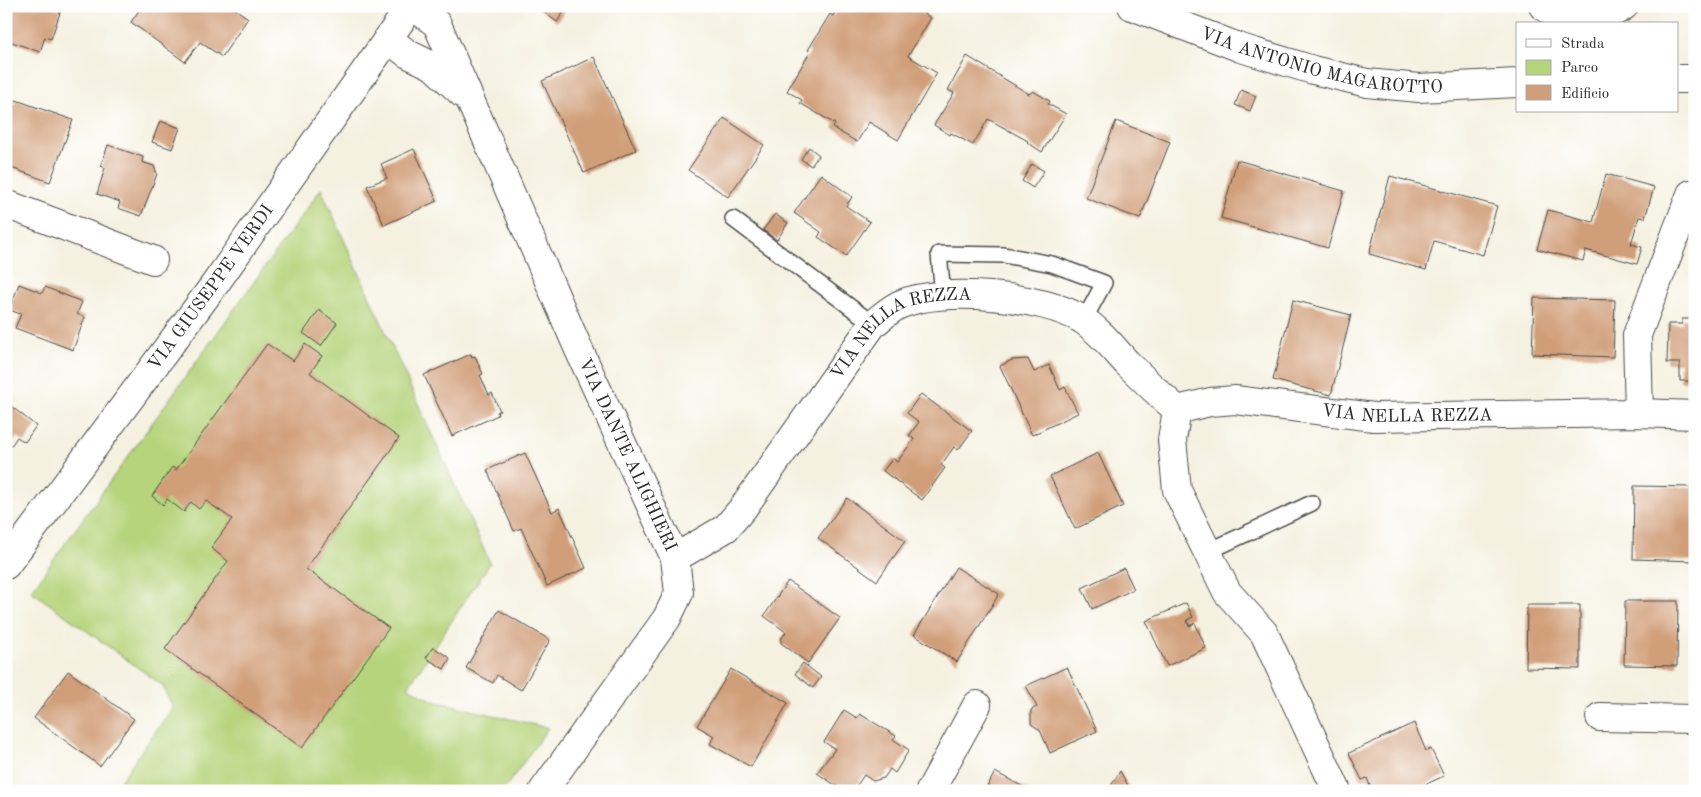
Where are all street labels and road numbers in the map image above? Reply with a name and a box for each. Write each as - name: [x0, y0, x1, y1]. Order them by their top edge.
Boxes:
- street label: VIA ANTONIO MAGAROTTO: [1198, 24, 1443, 97]
- street label: VIA GIUSEPPE VERDI: [145, 201, 277, 374]
- street label: VIA NELLA REZZA: [828, 286, 972, 383]
- street label: VIA DANTE ALIGHIERI: [575, 356, 680, 554]
- street label: VIA NELLA REZZA: [1320, 402, 1493, 426]

